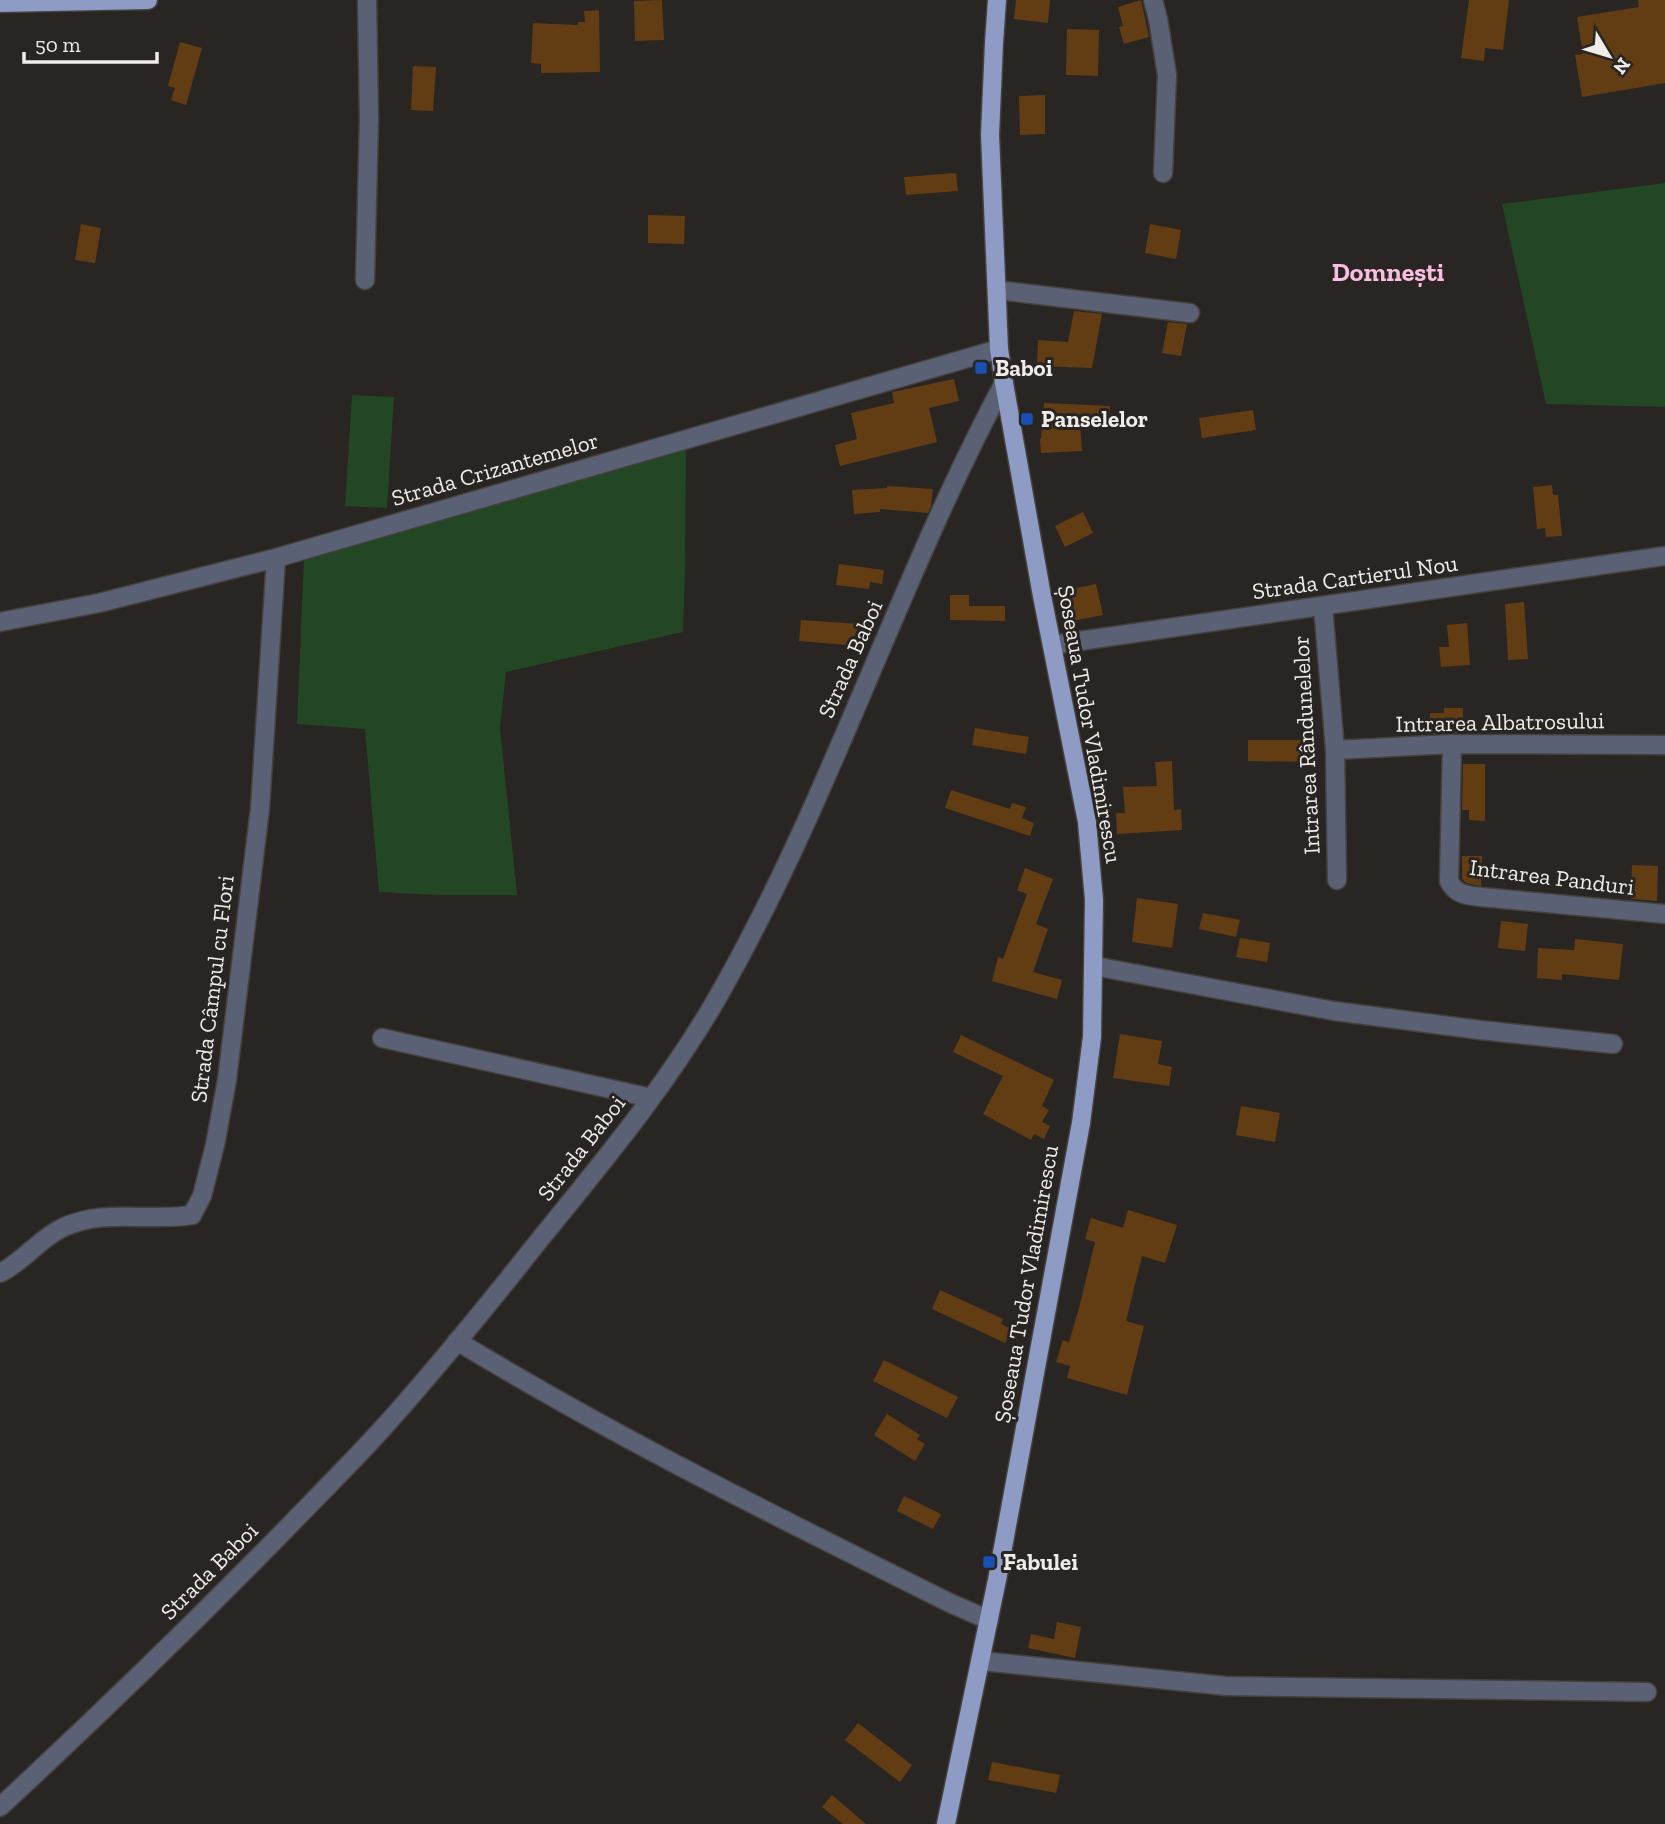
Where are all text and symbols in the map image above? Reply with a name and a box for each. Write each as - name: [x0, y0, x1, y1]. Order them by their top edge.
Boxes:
- scale bar: [24, 21, 158, 65]
- north arrow: [1574, 21, 1644, 91]
- text: 50 m: [35, 32, 81, 57]
- text: N: [1608, 53, 1636, 79]
- district label: Domnești: [1332, 256, 1444, 288]
- place label: Baboi: [995, 354, 1053, 382]
- marker: Baboi: [973, 360, 989, 376]
- place label: Panselelor: [1041, 405, 1148, 433]
- marker: Panselelor: [1019, 411, 1035, 427]
- street label: Strada Crizantemelor: [388, 426, 602, 512]
- street label: Strada Cartierul Nou: [1251, 549, 1460, 605]
- street label: Șoseaua Tudor Vladimirescu: [1052, 583, 1128, 865]
- street label: Strada Baboi: [812, 596, 888, 722]
- street label: Intrarea Rândunelelor: [1286, 635, 1326, 855]
- street label: Intrarea Albatrosului: [1395, 706, 1605, 738]
- street label: Intrarea Panduri: [1468, 853, 1636, 901]
- street label: Strada Câmpul cu Flori: [184, 874, 240, 1104]
- street label: Strada Baboi: [531, 1090, 631, 1206]
- street label: Șoseaua Tudor Vladimirescu: [988, 1143, 1064, 1425]
- street label: Strada Baboi: [155, 1517, 263, 1625]
- place label: Fabulei: [1003, 1548, 1078, 1576]
- marker: Fabulei: [981, 1554, 997, 1570]

